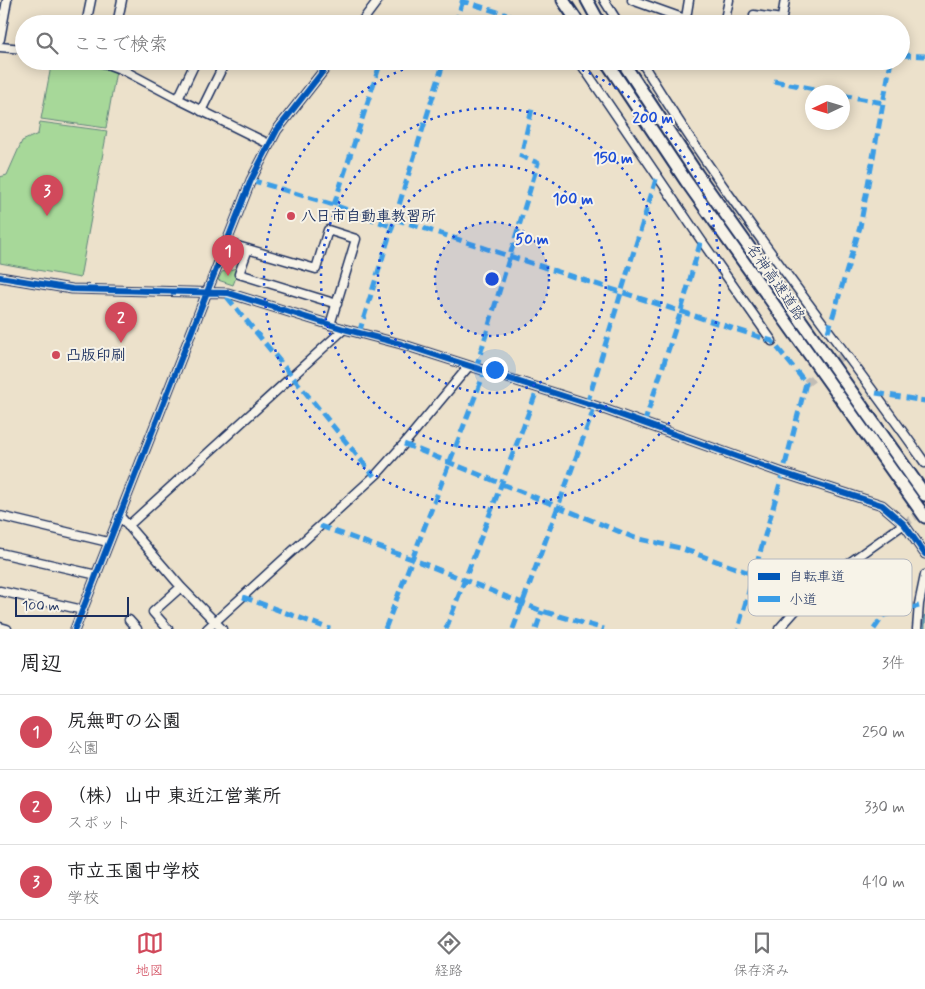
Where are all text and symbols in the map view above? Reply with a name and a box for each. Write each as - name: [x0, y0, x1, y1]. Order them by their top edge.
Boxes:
- search box: [15, 15, 910, 70]
- icon: search: [33, 29, 61, 57]
- text: ここで検索: [73, 32, 168, 57]
- north arrow: [805, 85, 850, 130]
- text: 200 m: [633, 109, 674, 129]
- text: 150 m: [593, 149, 633, 169]
- pin: 3: [31, 175, 63, 216]
- text: 100 m: [553, 190, 593, 210]
- place label: 八日市自動車教習所: [301, 207, 436, 227]
- marker: 八日市自動車教習所: [285, 210, 297, 222]
- text: 50 m: [515, 230, 549, 250]
- pin: 1: [212, 235, 244, 276]
- street label: 名神高速道路: [741, 240, 809, 325]
- centre of rings: [483, 270, 501, 288]
- pin: 2: [105, 302, 137, 343]
- place label: 凸版印刷: [66, 346, 126, 366]
- marker: 凸版印刷: [50, 349, 62, 361]
- your location: [482, 357, 508, 383]
- legend: [748, 559, 912, 616]
- text: 自転車道: [789, 568, 845, 586]
- text: 小道: [789, 591, 817, 609]
- scale bar: [15, 594, 129, 617]
- text: 100 m: [22, 597, 60, 615]
- text: 周辺: [20, 650, 62, 678]
- text: 3件: [882, 653, 905, 674]
- text: 尻無町の公園: [67, 709, 181, 734]
- text: 1: [32, 722, 40, 743]
- text: 250 m: [862, 722, 905, 743]
- text: 公園: [67, 738, 99, 759]
- text: （株）山中 東近江営業所: [67, 784, 281, 809]
- text: 2: [32, 797, 40, 818]
- text: 330 m: [864, 797, 905, 818]
- text: スポット: [67, 813, 131, 834]
- text: 市立玉園中学校: [67, 859, 200, 884]
- text: 3: [32, 872, 40, 893]
- text: 410 m: [862, 872, 905, 893]
- text: 学校: [67, 888, 99, 909]
- tab: 地図: [136, 929, 164, 980]
- tab: 経路: [435, 929, 463, 980]
- tab: 保存済み: [734, 929, 790, 980]

